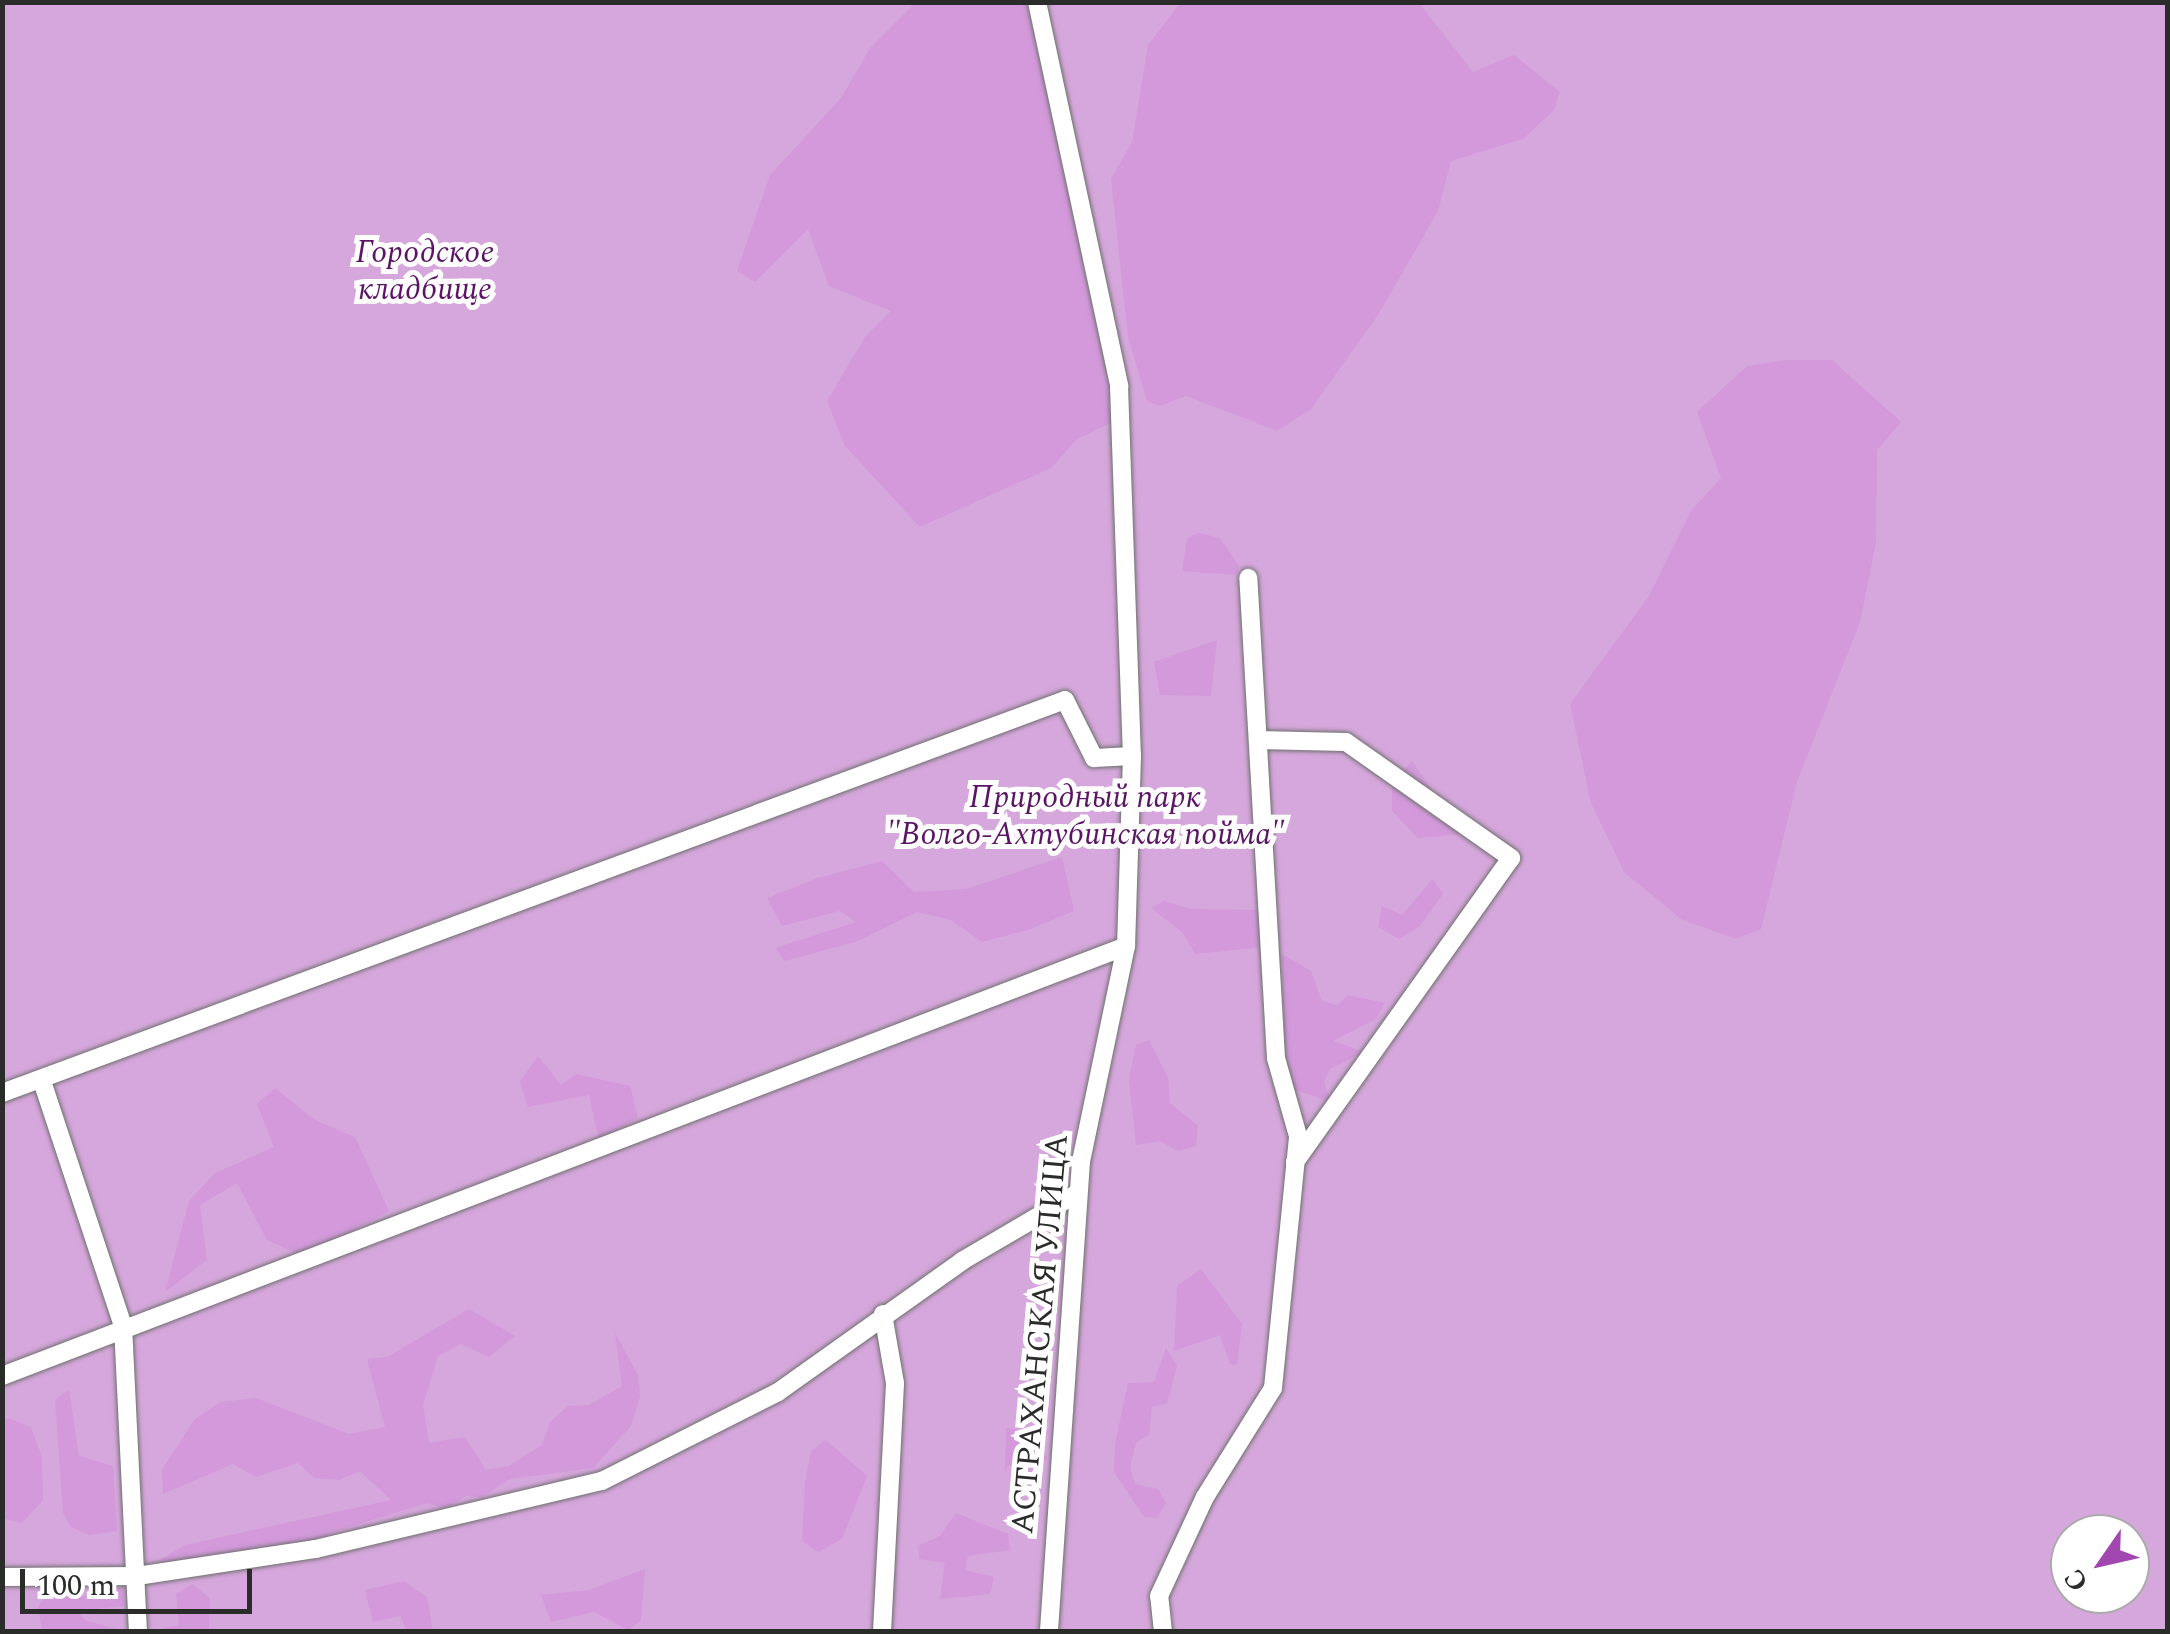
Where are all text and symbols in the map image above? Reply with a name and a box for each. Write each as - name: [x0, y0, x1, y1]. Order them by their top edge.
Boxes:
- park label: Городское кладбище: [356, 235, 494, 310]
- park label: Природный парк "Волго-Ахтубинская пойма": [886, 780, 1284, 855]
- street label: АСТРАХАНСКАЯ УЛИЦА: [1004, 1132, 1078, 1536]
- north arrow: [2050, 1514, 2150, 1614]
- scale bar: [25, 1549, 258, 1611]
- text: С: [2053, 1560, 2100, 1600]
- text: 100 m: [37, 1563, 115, 1609]

